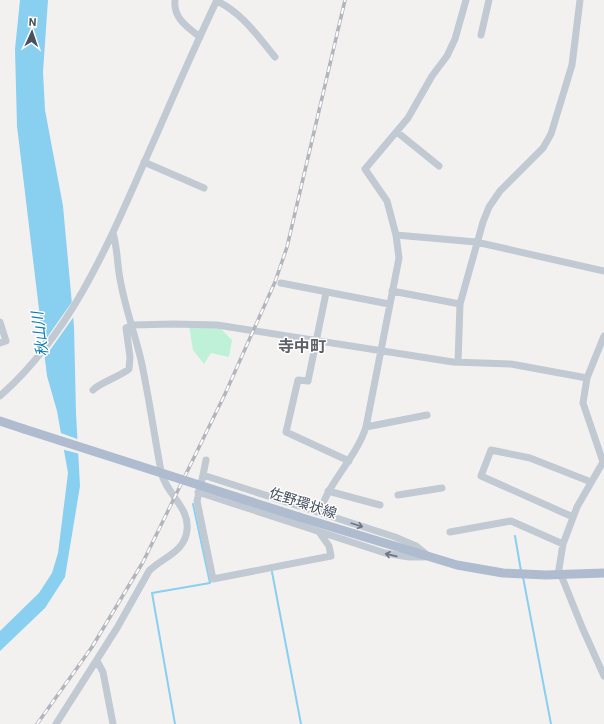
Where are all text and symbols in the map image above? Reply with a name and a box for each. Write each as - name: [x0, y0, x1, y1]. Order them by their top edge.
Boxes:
- north arrow: [12, 12, 52, 52]
- text: N: [28, 16, 37, 29]
- water label: 秋山川: [28, 309, 52, 357]
- district label: 寺中町: [278, 337, 326, 356]
- street label: 佐野環状線: [267, 485, 339, 521]
- one-way arrow: [351, 521, 363, 529]
- one-way arrow: [385, 550, 398, 558]

